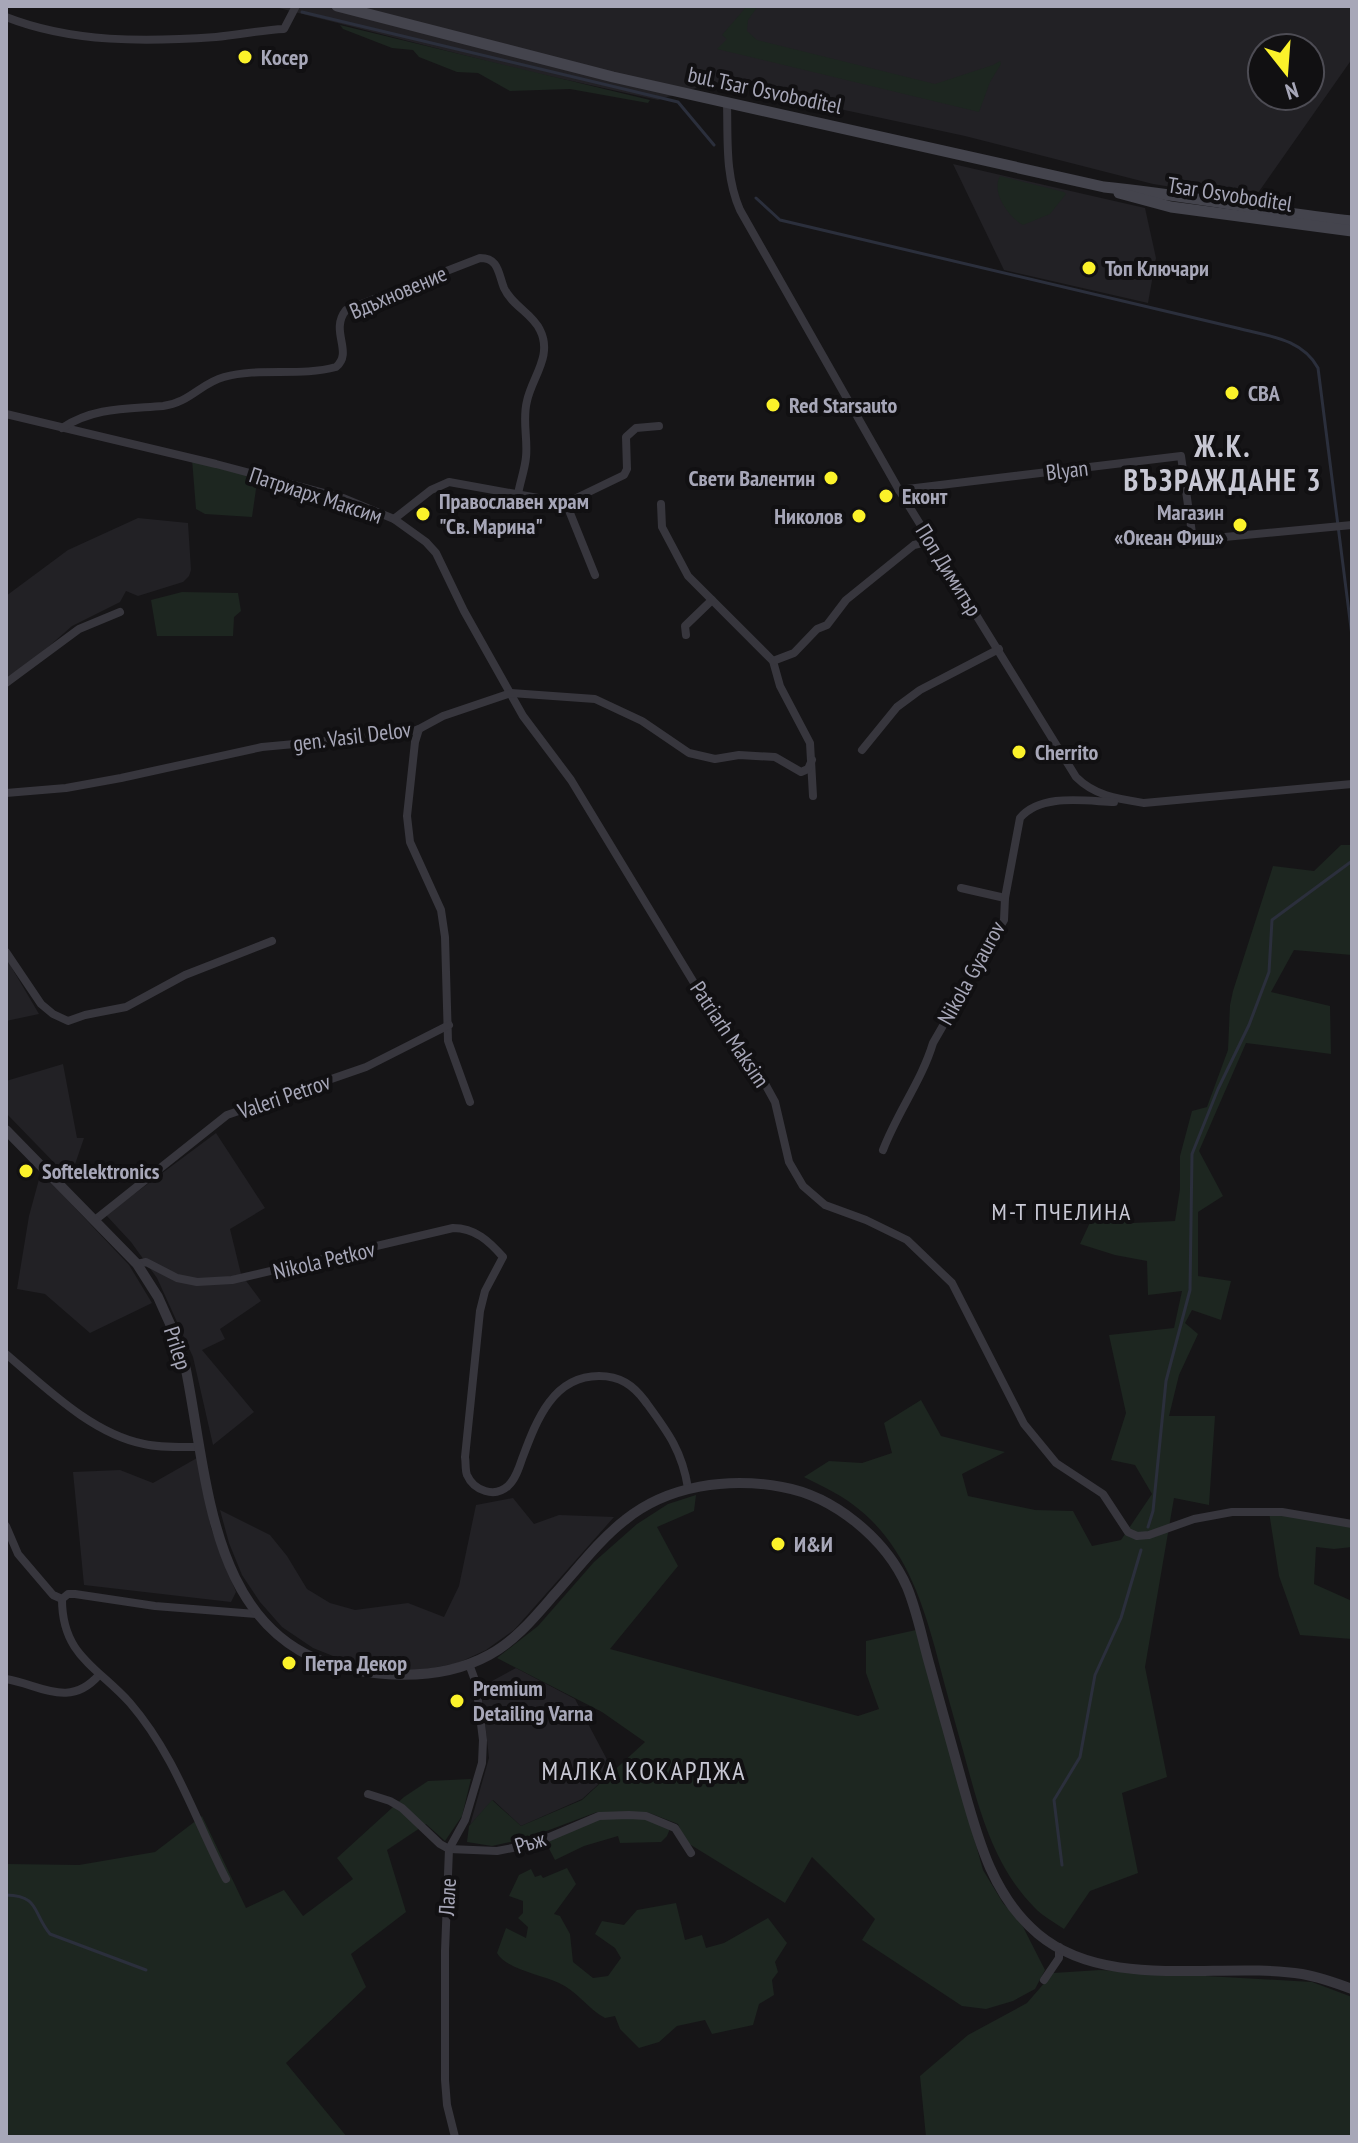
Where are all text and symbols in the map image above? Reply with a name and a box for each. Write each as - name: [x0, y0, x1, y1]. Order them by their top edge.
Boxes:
- north arrow: [1246, 32, 1326, 112]
- place label: Косер: [261, 43, 309, 71]
- marker: Косер: [236, 48, 254, 66]
- street label: bul. Tsar Osvoboditel: [685, 60, 845, 120]
- text: N: [1282, 76, 1302, 106]
- street label: Tsar Osvoboditel: [1166, 170, 1295, 218]
- place label: Топ Ключари: [1105, 254, 1209, 282]
- street label: Вдъхновение: [345, 259, 451, 325]
- marker: Топ Ключари: [1080, 259, 1098, 277]
- place label: CBA: [1248, 379, 1281, 407]
- marker: CBA: [1223, 384, 1241, 402]
- place label: Red Starsauto: [789, 391, 897, 419]
- marker: Red Starsauto: [764, 396, 782, 414]
- district label: Ж.К. ВЪЗРАЖДАНЕ 3: [1124, 426, 1323, 499]
- street label: Blyan: [1044, 454, 1090, 486]
- street label: Патриарх Максим: [246, 460, 386, 530]
- place label: Свети Валентин: [688, 464, 815, 492]
- marker: Свети Валентин: [822, 469, 840, 487]
- place label: Еконт: [902, 482, 948, 510]
- place label: Православен храм "Св. Марина": [439, 487, 589, 540]
- marker: Еконт: [877, 487, 895, 505]
- place label: Магазин «Океан Фиш»: [1114, 498, 1224, 551]
- place label: Николов: [774, 502, 843, 530]
- marker: Православен храм "Св. Марина": [414, 505, 432, 523]
- marker: Николов: [850, 507, 868, 525]
- marker: Магазин «Океан Фиш»: [1231, 516, 1249, 534]
- street label: Поп Димитър: [910, 519, 988, 621]
- street label: gen. Vasil Delov: [291, 715, 413, 757]
- place label: Cherrito: [1035, 738, 1099, 766]
- marker: Cherrito: [1010, 743, 1028, 761]
- street label: Nikola Gyaurov: [931, 916, 1011, 1030]
- street label: Patriarh Maksim: [684, 976, 776, 1092]
- street label: Valeri Petrov: [233, 1067, 334, 1125]
- place label: Softelektronics: [42, 1157, 160, 1185]
- marker: Softelektronics: [17, 1162, 35, 1180]
- district label: М-Т ПЧЕЛИНА: [992, 1196, 1132, 1227]
- street label: Nikola Petkov: [270, 1235, 378, 1285]
- street label: Prilep: [158, 1323, 198, 1373]
- place label: И&И: [794, 1530, 833, 1558]
- marker: И&И: [769, 1535, 787, 1553]
- place label: Петра Декор: [305, 1649, 407, 1677]
- marker: Петра Декор: [280, 1654, 298, 1672]
- place label: Premium Detailing Varna: [473, 1674, 593, 1727]
- marker: Premium Detailing Varna: [448, 1692, 466, 1710]
- district label: МАЛКА КОКАРДЖА: [541, 1754, 747, 1787]
- street label: Ръж: [511, 1824, 549, 1860]
- street label: Лале: [432, 1877, 462, 1918]

